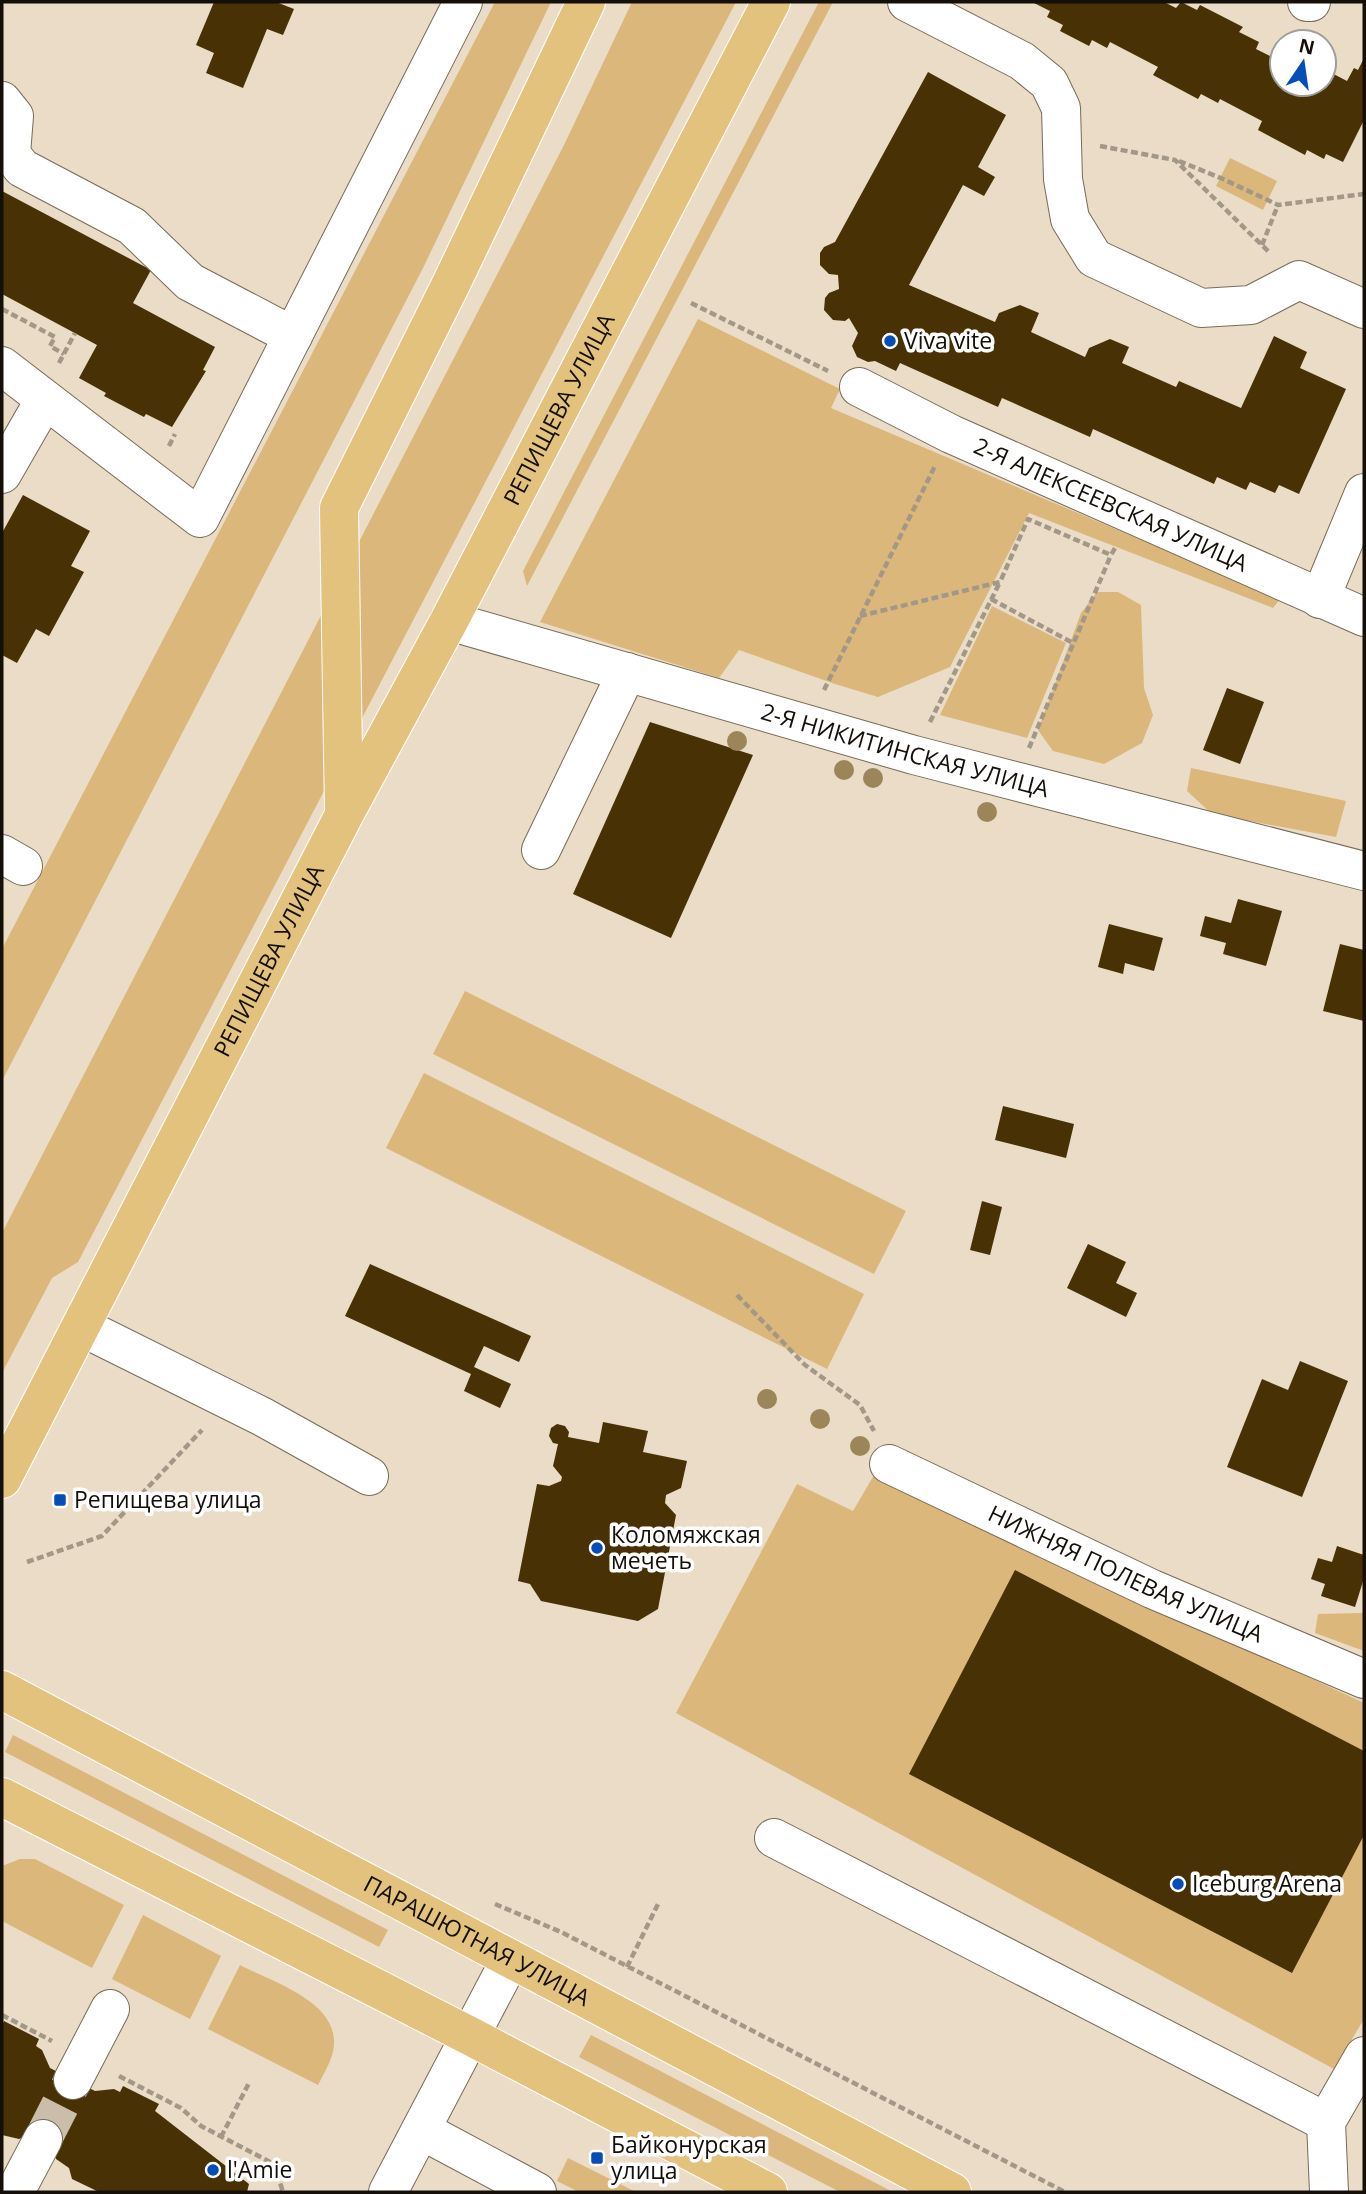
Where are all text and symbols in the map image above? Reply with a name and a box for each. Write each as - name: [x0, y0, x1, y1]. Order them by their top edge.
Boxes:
- north arrow: [1268, 28, 1338, 98]
- text: N: [1296, 32, 1317, 61]
- street label: РЕПИЩЕВА УЛИЦА: [495, 307, 622, 510]
- place label: Viva vite: [904, 324, 992, 356]
- marker: Viva vite: [882, 333, 898, 349]
- street label: 2-Я АЛЕКСЕЕВСКАЯ УЛИЦА: [969, 429, 1254, 579]
- street label: 2-Я НИКИТИНСКАЯ УЛИЦА: [758, 695, 1053, 804]
- street label: РЕПИЩЕВА УЛИЦА: [205, 858, 331, 1062]
- place label: Репищева улица: [74, 1483, 262, 1515]
- marker: Репищева улица: [52, 1492, 68, 1508]
- street label: НИЖНЯЯ ПОЛЕВАЯ УЛИЦА: [983, 1497, 1269, 1650]
- place label: Коломяжская мечеть: [611, 1518, 761, 1576]
- marker: Коломяжская мечеть: [589, 1540, 605, 1556]
- street label: ПАРАШЮТНАЯ УЛИЦА: [359, 1867, 596, 2013]
- place label: Iceburg Arena: [1192, 1867, 1342, 1899]
- marker: Iceburg Arena: [1170, 1876, 1186, 1892]
- place label: Байконурская улица: [611, 2128, 767, 2186]
- marker: Байконурская улица: [589, 2150, 605, 2166]
- place label: l'Amie: [227, 2153, 292, 2185]
- marker: l'Amie: [205, 2162, 221, 2178]

